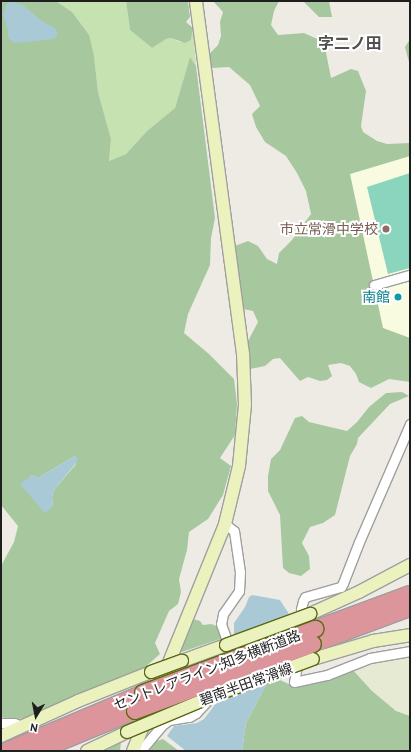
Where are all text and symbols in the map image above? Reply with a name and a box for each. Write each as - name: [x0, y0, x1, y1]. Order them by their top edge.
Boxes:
- district label: 字二ノ田: [318, 34, 382, 54]
- place label: 市立常滑中学校: [280, 221, 378, 237]
- marker: 市立常滑中学校: [381, 224, 391, 234]
- place label: 南館: [362, 289, 390, 305]
- marker: 南館: [393, 292, 403, 302]
- street label: セントレアライン;知多横断道路: [111, 626, 303, 714]
- street label: 碧南半田常滑線: [197, 659, 295, 709]
- north arrow: [16, 696, 56, 736]
- text: N: [29, 720, 39, 735]

